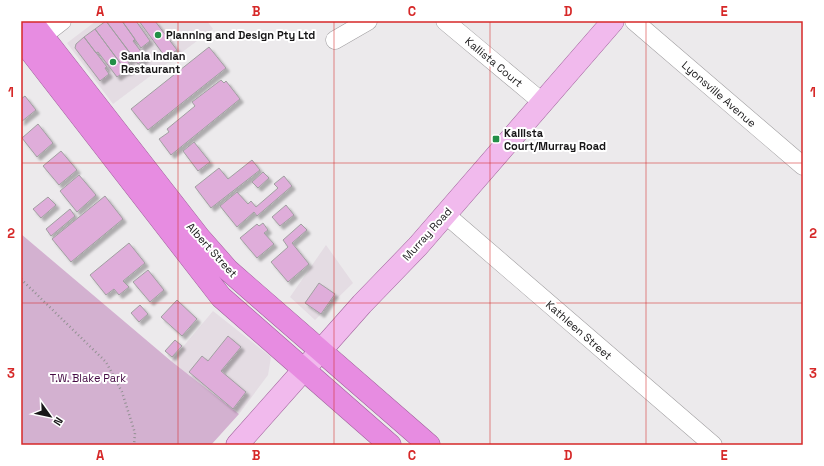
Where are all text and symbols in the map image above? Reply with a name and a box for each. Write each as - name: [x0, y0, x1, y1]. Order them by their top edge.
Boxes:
- text: A: [96, 3, 105, 20]
- text: B: [252, 3, 261, 20]
- text: C: [408, 3, 416, 20]
- text: D: [564, 3, 573, 20]
- text: E: [720, 3, 728, 20]
- place label: Planning and Design Pty Ltd: [166, 28, 315, 42]
- marker: Planning and Design Pty Ltd: [153, 30, 163, 40]
- street label: Kallista Court: [462, 34, 526, 90]
- place label: Sania Indian Restaurant: [121, 49, 186, 76]
- marker: Sania Indian Restaurant: [108, 57, 118, 67]
- street label: Lyonsville Avenue: [679, 58, 759, 130]
- text: 1: [8, 84, 14, 101]
- text: 1: [810, 84, 816, 101]
- place label: Kallista Court/Murray Road: [504, 126, 606, 153]
- marker: Kallista Court/Murray Road: [491, 134, 501, 144]
- street label: Murray Road: [399, 204, 455, 264]
- street label: Albert Street: [184, 220, 240, 280]
- text: 2: [7, 225, 15, 242]
- text: 2: [809, 225, 817, 242]
- street label: Kathleen Street: [543, 297, 615, 363]
- text: 3: [7, 365, 15, 382]
- text: 3: [809, 365, 817, 382]
- park label: T.W. Blake Park: [50, 371, 126, 385]
- north arrow: [30, 396, 70, 436]
- text: N: [51, 415, 66, 428]
- text: A: [96, 447, 105, 464]
- text: B: [252, 447, 261, 464]
- text: C: [408, 447, 416, 464]
- text: D: [564, 447, 573, 464]
- text: E: [720, 447, 728, 464]

